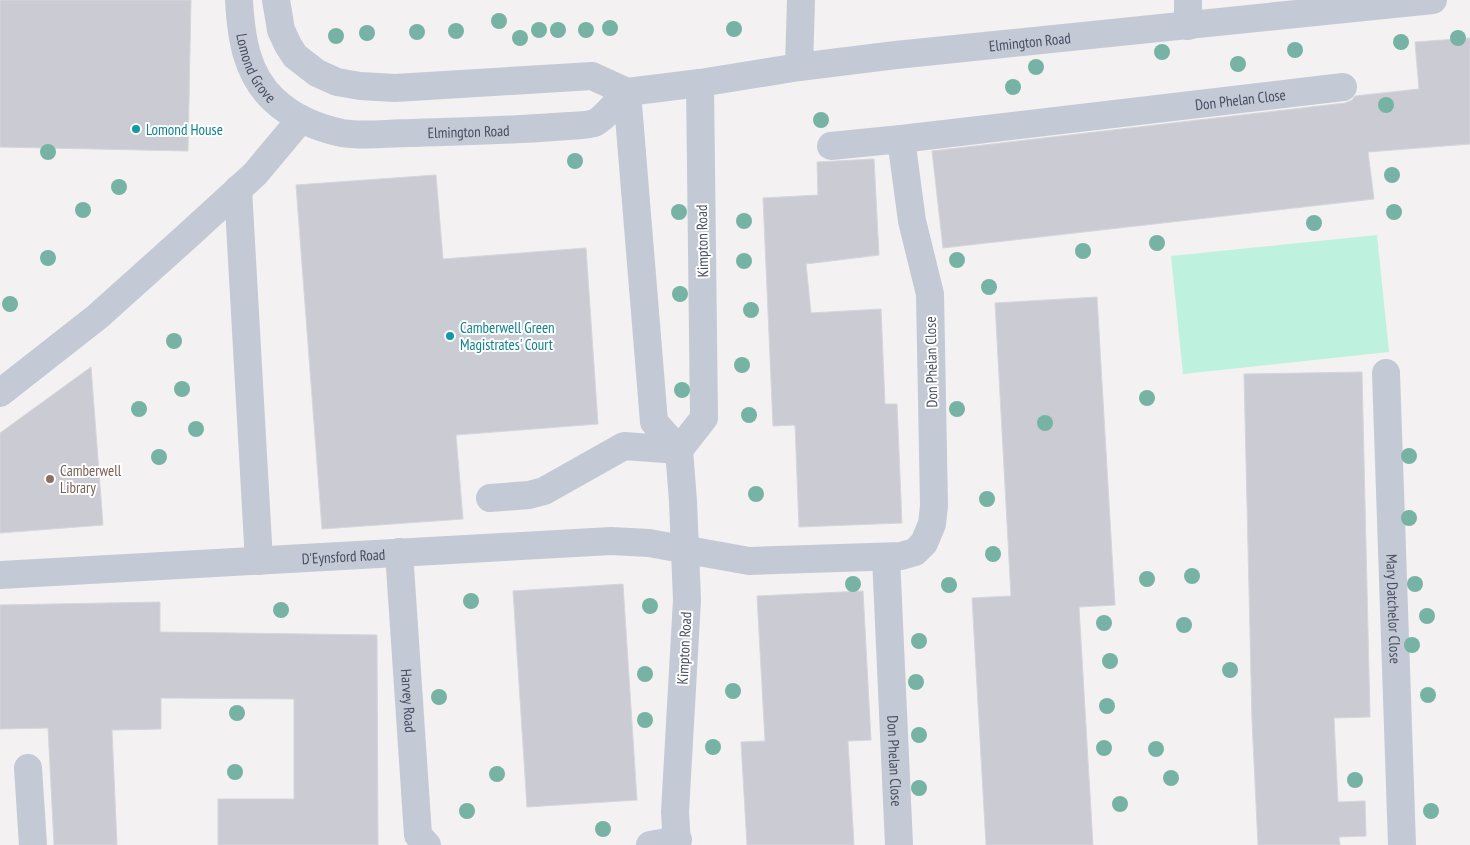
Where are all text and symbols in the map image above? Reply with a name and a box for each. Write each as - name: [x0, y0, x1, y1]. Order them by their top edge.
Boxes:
- street label: Elmington Road: [988, 28, 1071, 55]
- street label: Lomond Grove: [233, 32, 280, 106]
- street label: Don Phelan Close: [1194, 84, 1287, 114]
- place label: Lomond House: [146, 120, 223, 139]
- street label: Elmington Road: [427, 120, 510, 142]
- marker: Lomond House: [130, 123, 142, 135]
- street label: Kimpton Road: [692, 204, 712, 278]
- street label: Don Phelan Close: [921, 316, 941, 408]
- place label: Camberwell Green Magistrates' Court: [460, 318, 555, 354]
- marker: Camberwell Green Magistrates' Court: [444, 330, 456, 342]
- place label: Camberwell Library: [60, 461, 122, 497]
- marker: Camberwell Library: [44, 473, 56, 485]
- street label: D'Eynsford Road: [301, 544, 386, 568]
- street label: Mary Datchelor Close: [1383, 554, 1405, 664]
- street label: Kimpton Road: [673, 611, 695, 685]
- street label: Harvey Road: [397, 668, 421, 733]
- street label: Don Phelan Close: [884, 715, 907, 807]

